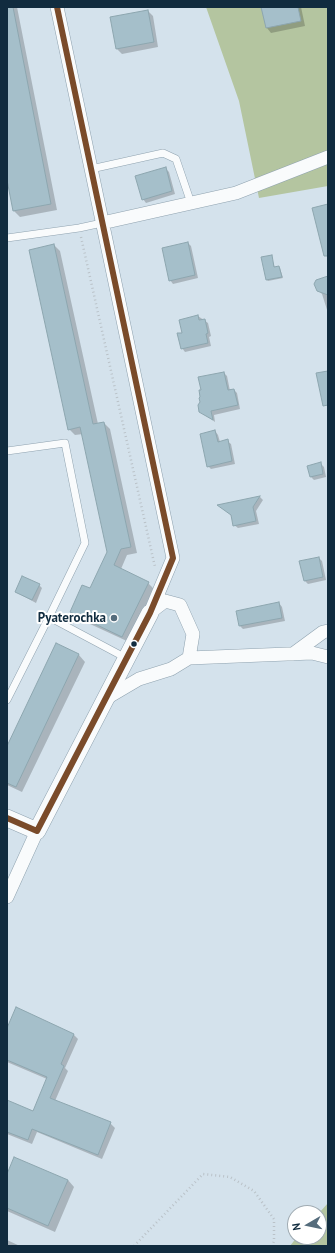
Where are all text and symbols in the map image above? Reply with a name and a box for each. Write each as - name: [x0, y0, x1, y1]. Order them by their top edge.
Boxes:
- place label: Pyaterochka: [38, 610, 106, 626]
- marker: Pyaterochka: [109, 613, 119, 623]
- unlabelled marker: [129, 639, 139, 649]
- north arrow: [287, 1205, 327, 1245]
- text: N: [289, 1222, 304, 1231]

